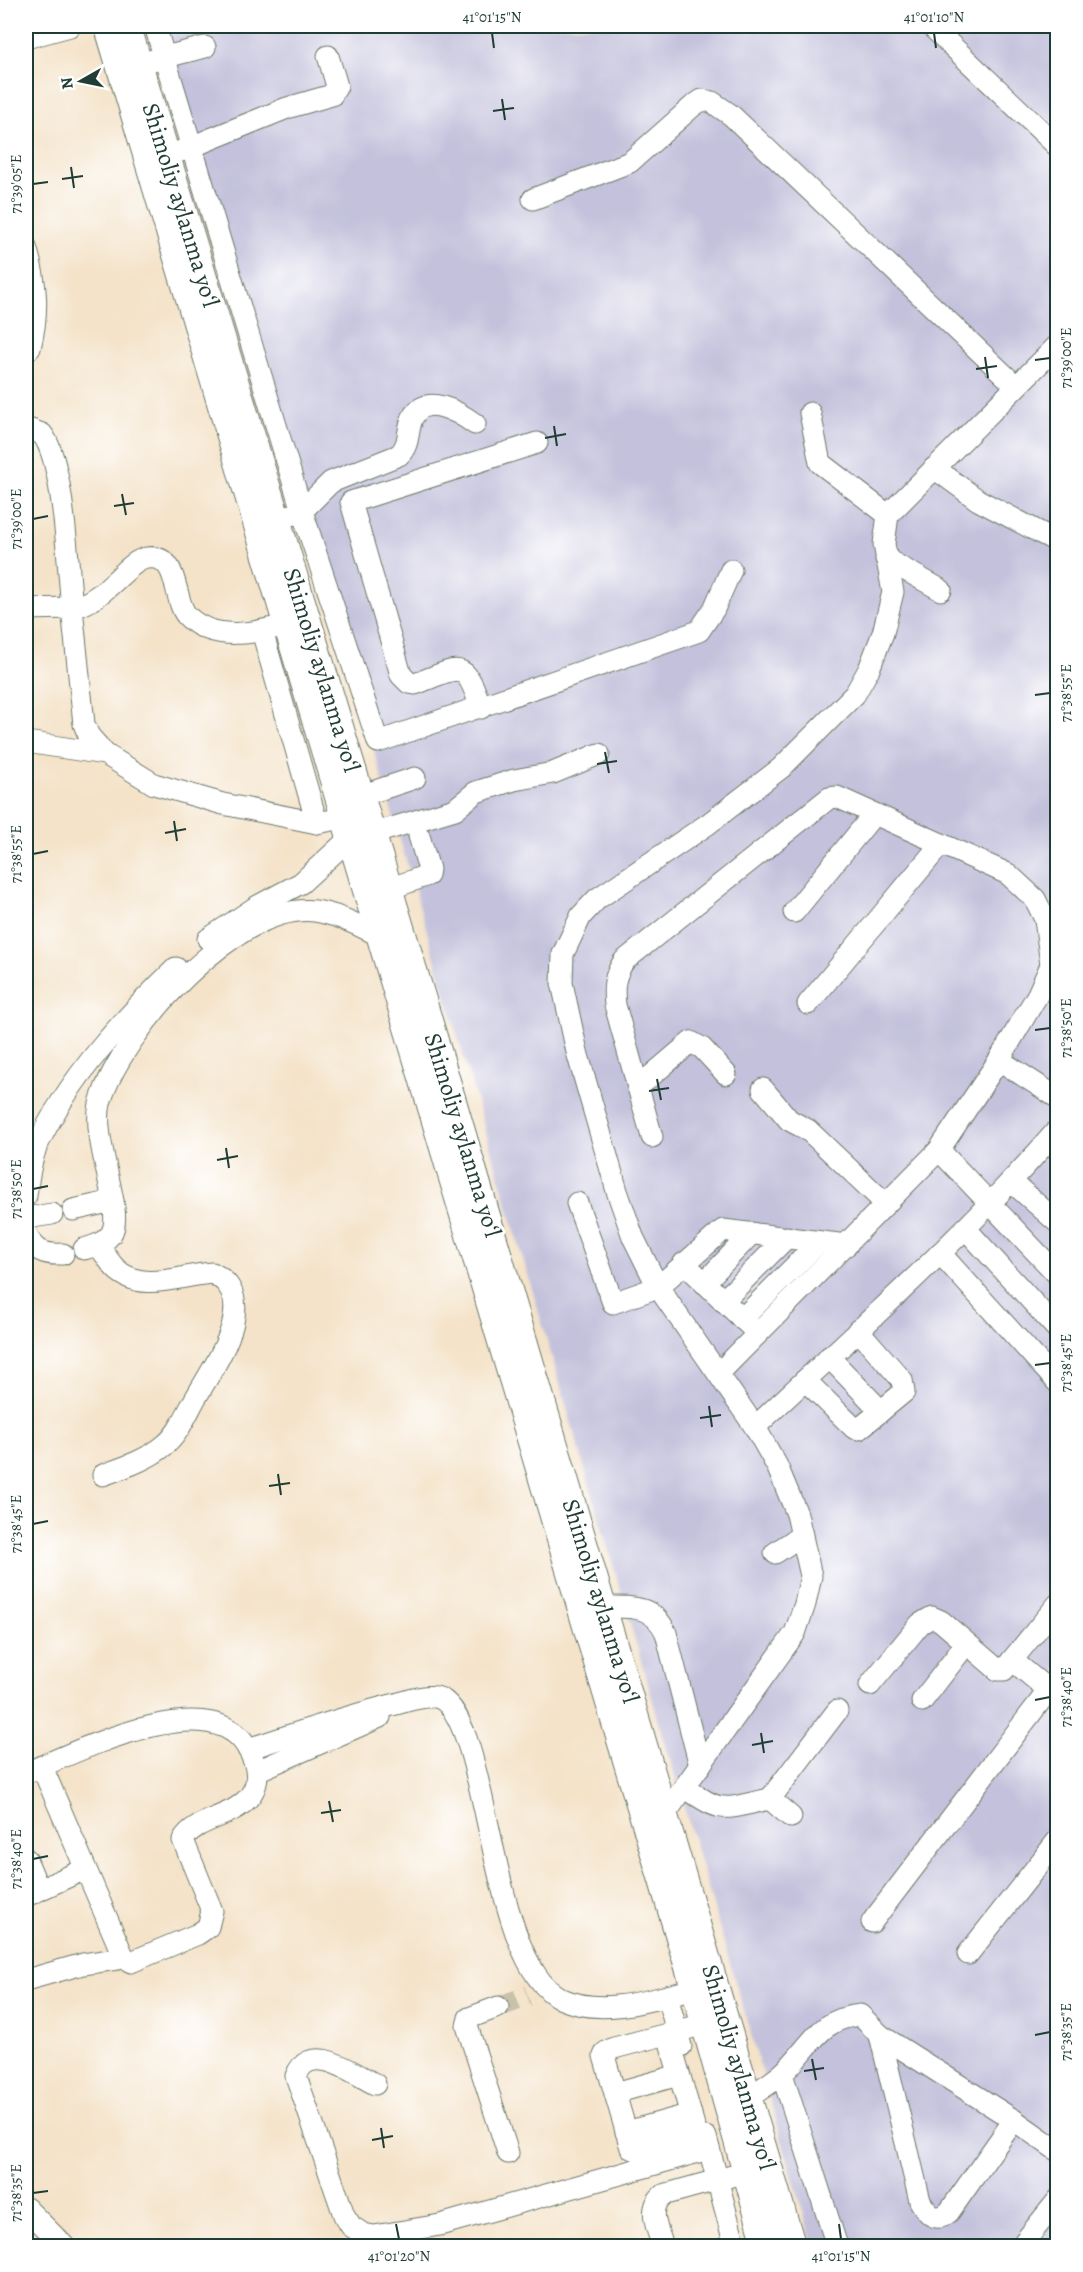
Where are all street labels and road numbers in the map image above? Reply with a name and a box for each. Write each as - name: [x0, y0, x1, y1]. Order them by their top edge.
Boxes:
- street label: Shimoliy aylanma yoʻl: [135, 99, 227, 311]
- street label: Shimoliy aylanma yoʻl: [276, 564, 368, 776]
- street label: Shimoliy aylanma yoʻl: [417, 1029, 509, 1241]
- street label: Shimoliy aylanma yoʻl: [555, 1495, 647, 1707]
- street label: Shimoliy aylanma yoʻl: [694, 1961, 784, 2173]

